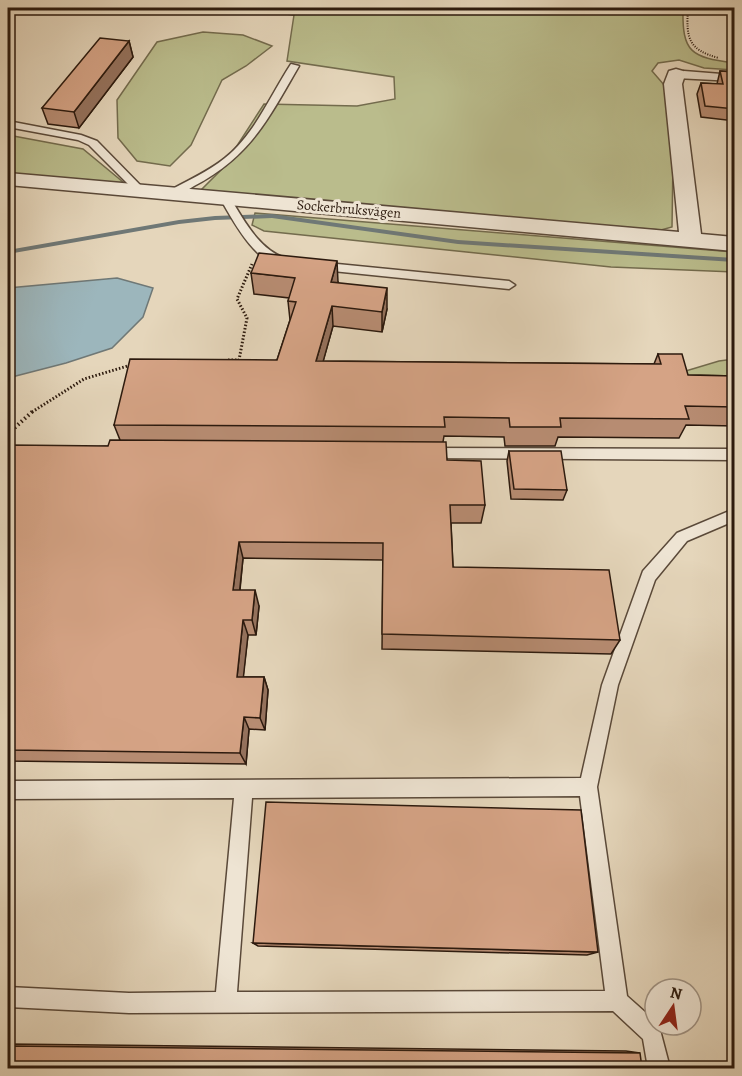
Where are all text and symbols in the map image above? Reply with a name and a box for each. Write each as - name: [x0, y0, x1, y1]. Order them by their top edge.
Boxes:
- street label: Sockerbruksvägen: [296, 195, 402, 223]
- north arrow: [643, 977, 703, 1037]
- text: N: [668, 981, 685, 1005]

